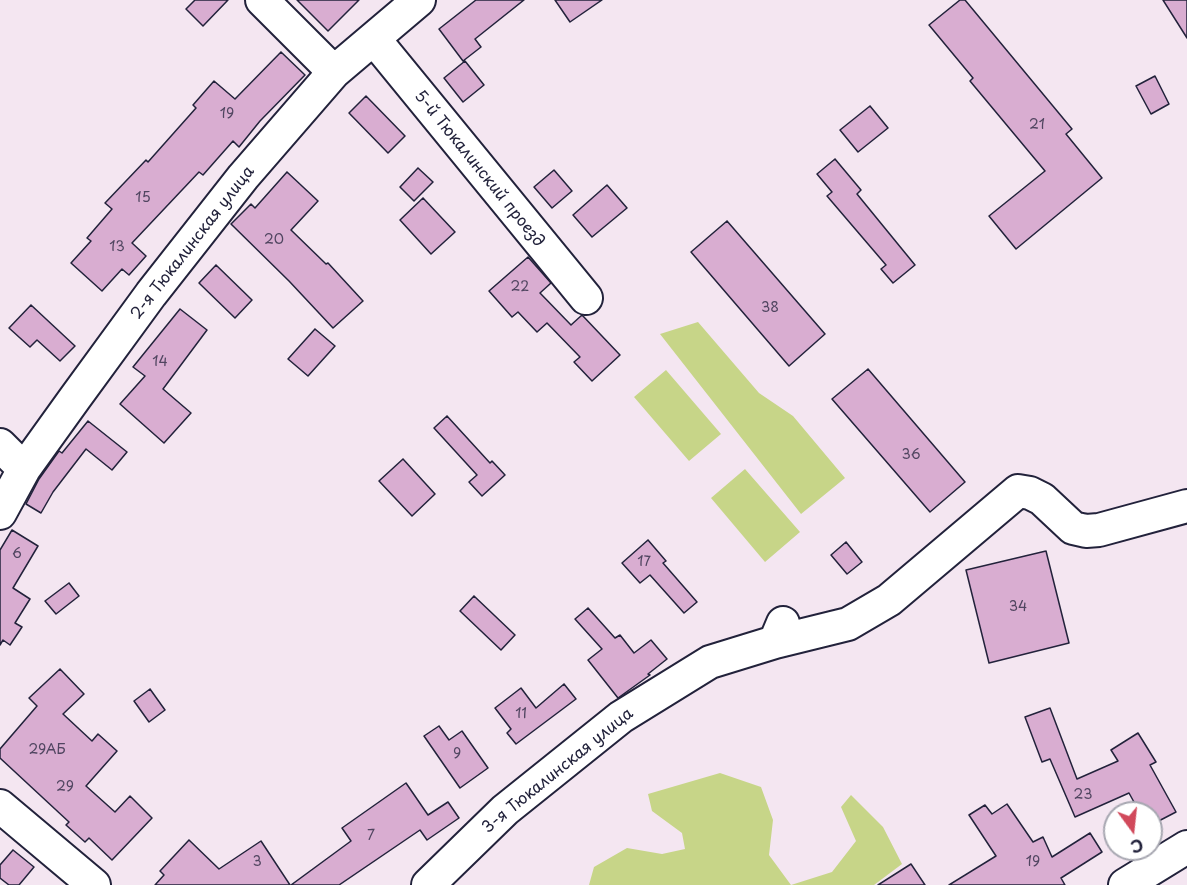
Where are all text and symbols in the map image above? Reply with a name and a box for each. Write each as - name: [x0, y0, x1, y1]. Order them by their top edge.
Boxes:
- street label: 5-й Тюкалинский проезд: [410, 87, 548, 251]
- house number: 19: [220, 106, 234, 122]
- house number: 21: [1029, 117, 1045, 133]
- street label: 2-я Тюкалинская улица: [127, 163, 259, 323]
- house number: 15: [135, 190, 151, 206]
- house number: 20: [264, 232, 284, 248]
- house number: 13: [109, 239, 125, 255]
- house number: 22: [511, 279, 529, 295]
- house number: 38: [761, 300, 779, 316]
- house number: 14: [152, 354, 168, 370]
- house number: 36: [901, 447, 921, 463]
- house number: 6: [12, 546, 22, 562]
- house number: 17: [637, 554, 651, 570]
- house number: 34: [1009, 599, 1027, 615]
- street label: 3-я Тюкалинская улица: [479, 704, 637, 838]
- house number: 11: [515, 706, 527, 722]
- house number: 29АБ: [28, 742, 66, 758]
- house number: 9: [453, 746, 461, 762]
- house number: 29: [56, 779, 74, 795]
- house number: 23: [1074, 787, 1092, 803]
- north arrow: [1103, 801, 1163, 861]
- house number: 7: [367, 828, 375, 844]
- text: С: [1128, 833, 1146, 860]
- house number: 3: [252, 854, 262, 870]
- house number: 19: [1026, 854, 1040, 870]

